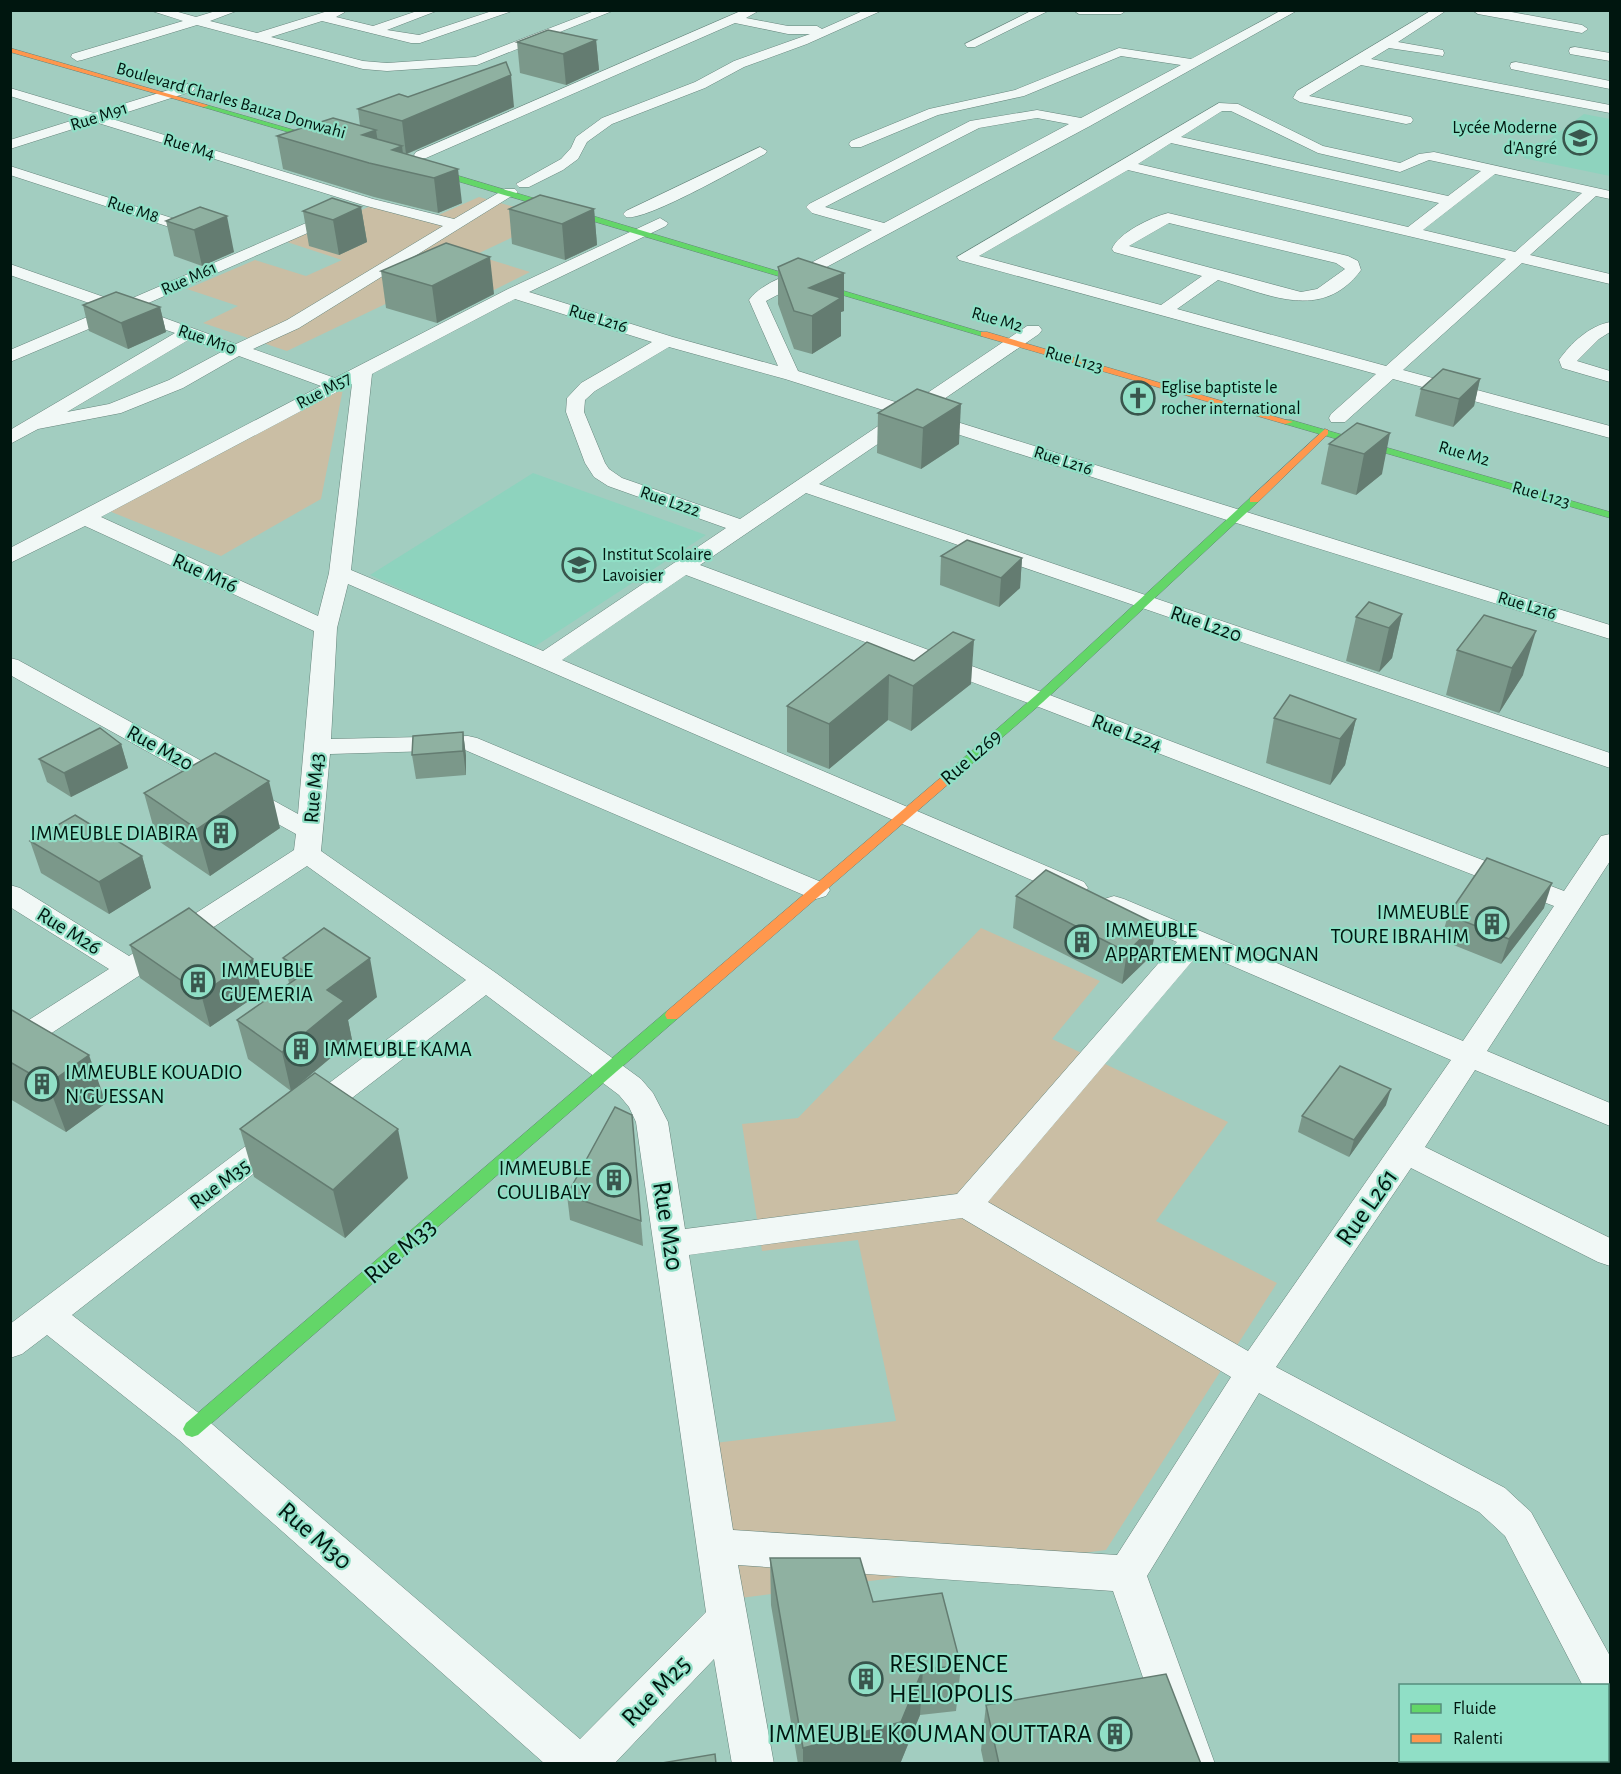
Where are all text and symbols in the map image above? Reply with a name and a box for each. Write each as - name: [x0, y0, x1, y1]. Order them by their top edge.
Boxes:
- street label: Boulevard Charles Bauza Donwahi: [114, 60, 348, 142]
- street label: Rue M91: [68, 99, 130, 135]
- place label: Lycée Moderne d'Angré: [1452, 119, 1557, 158]
- school or university icon: Lycée Moderne d'Angré: [1562, 120, 1598, 156]
- street label: Rue M4: [161, 131, 217, 163]
- street label: Rue M8: [105, 193, 161, 227]
- street label: Rue M61: [158, 259, 220, 299]
- street label: Rue L216: [566, 302, 630, 336]
- street label: Rue M2: [969, 304, 1025, 336]
- street label: Rue M10: [176, 322, 238, 358]
- street label: Rue L123: [1043, 343, 1105, 377]
- street label: Rue M57: [294, 369, 354, 413]
- place label: Eglise baptiste le rocher international: [1161, 379, 1301, 418]
- church icon: Eglise baptiste le rocher international: [1120, 380, 1156, 416]
- street label: Rue M2: [1436, 438, 1492, 470]
- street label: Rue L216: [1032, 443, 1094, 479]
- street label: Rue L123: [1510, 478, 1572, 512]
- street label: Rue L222: [638, 483, 702, 521]
- place label: Institut Scolaire Lavoisier: [602, 546, 711, 585]
- school or university icon: Institut Scolaire Lavoisier: [561, 547, 597, 583]
- street label: Rue M16: [169, 549, 241, 597]
- street label: Rue L216: [1495, 589, 1559, 623]
- street label: Rue L220: [1168, 602, 1244, 646]
- street label: Rue L224: [1089, 710, 1165, 756]
- street label: Rue M20: [123, 721, 197, 775]
- street label: Rue L269: [937, 725, 1005, 789]
- street label: Rue M43: [300, 752, 328, 824]
- building icon: IMMEUBLE DIABIRA: [203, 815, 239, 851]
- place label: IMMEUBLE DIABIRA: [30, 823, 198, 844]
- place label: IMMEUBLE TOURE IBRAHIM: [1331, 902, 1469, 947]
- street label: Rue M26: [33, 903, 105, 959]
- building icon: IMMEUBLE TOURE IBRAHIM: [1474, 906, 1510, 942]
- place label: IMMEUBLE APPARTEMENT MOGNAN: [1105, 920, 1319, 965]
- building icon: IMMEUBLE APPARTEMENT MOGNAN: [1064, 924, 1100, 960]
- place label: IMMEUBLE GUEMERIA: [221, 960, 313, 1005]
- building icon: IMMEUBLE GUEMERIA: [180, 964, 216, 1000]
- building icon: IMMEUBLE KAMA: [283, 1031, 319, 1067]
- place label: IMMEUBLE KAMA: [324, 1039, 472, 1060]
- place label: IMMEUBLE KOUADIO N'GUESSAN: [65, 1062, 242, 1107]
- building icon: IMMEUBLE KOUADIO N'GUESSAN: [24, 1066, 60, 1102]
- street label: Rue M35: [186, 1155, 254, 1213]
- place label: IMMEUBLE COULIBALY: [497, 1158, 591, 1203]
- building icon: IMMEUBLE COULIBALY: [596, 1162, 632, 1198]
- street label: Rue L261: [1331, 1164, 1403, 1250]
- street label: Rue M20: [648, 1180, 688, 1272]
- street label: Rue M33: [359, 1213, 441, 1289]
- street label: Rue M30: [273, 1497, 357, 1575]
- street label: Rue M25: [617, 1651, 695, 1731]
- place label: RESIDENCE HELIOPOLIS: [889, 1651, 1013, 1707]
- building icon: RESIDENCE HELIOPOLIS: [848, 1661, 884, 1697]
- legend: [1399, 1684, 1609, 1762]
- text: Fluide: [1453, 1700, 1496, 1718]
- building icon: IMMEUBLE KOUMAN OUTTARA: [1097, 1716, 1133, 1752]
- place label: IMMEUBLE KOUMAN OUTTARA: [768, 1721, 1092, 1747]
- text: Ralenti: [1453, 1730, 1503, 1748]

